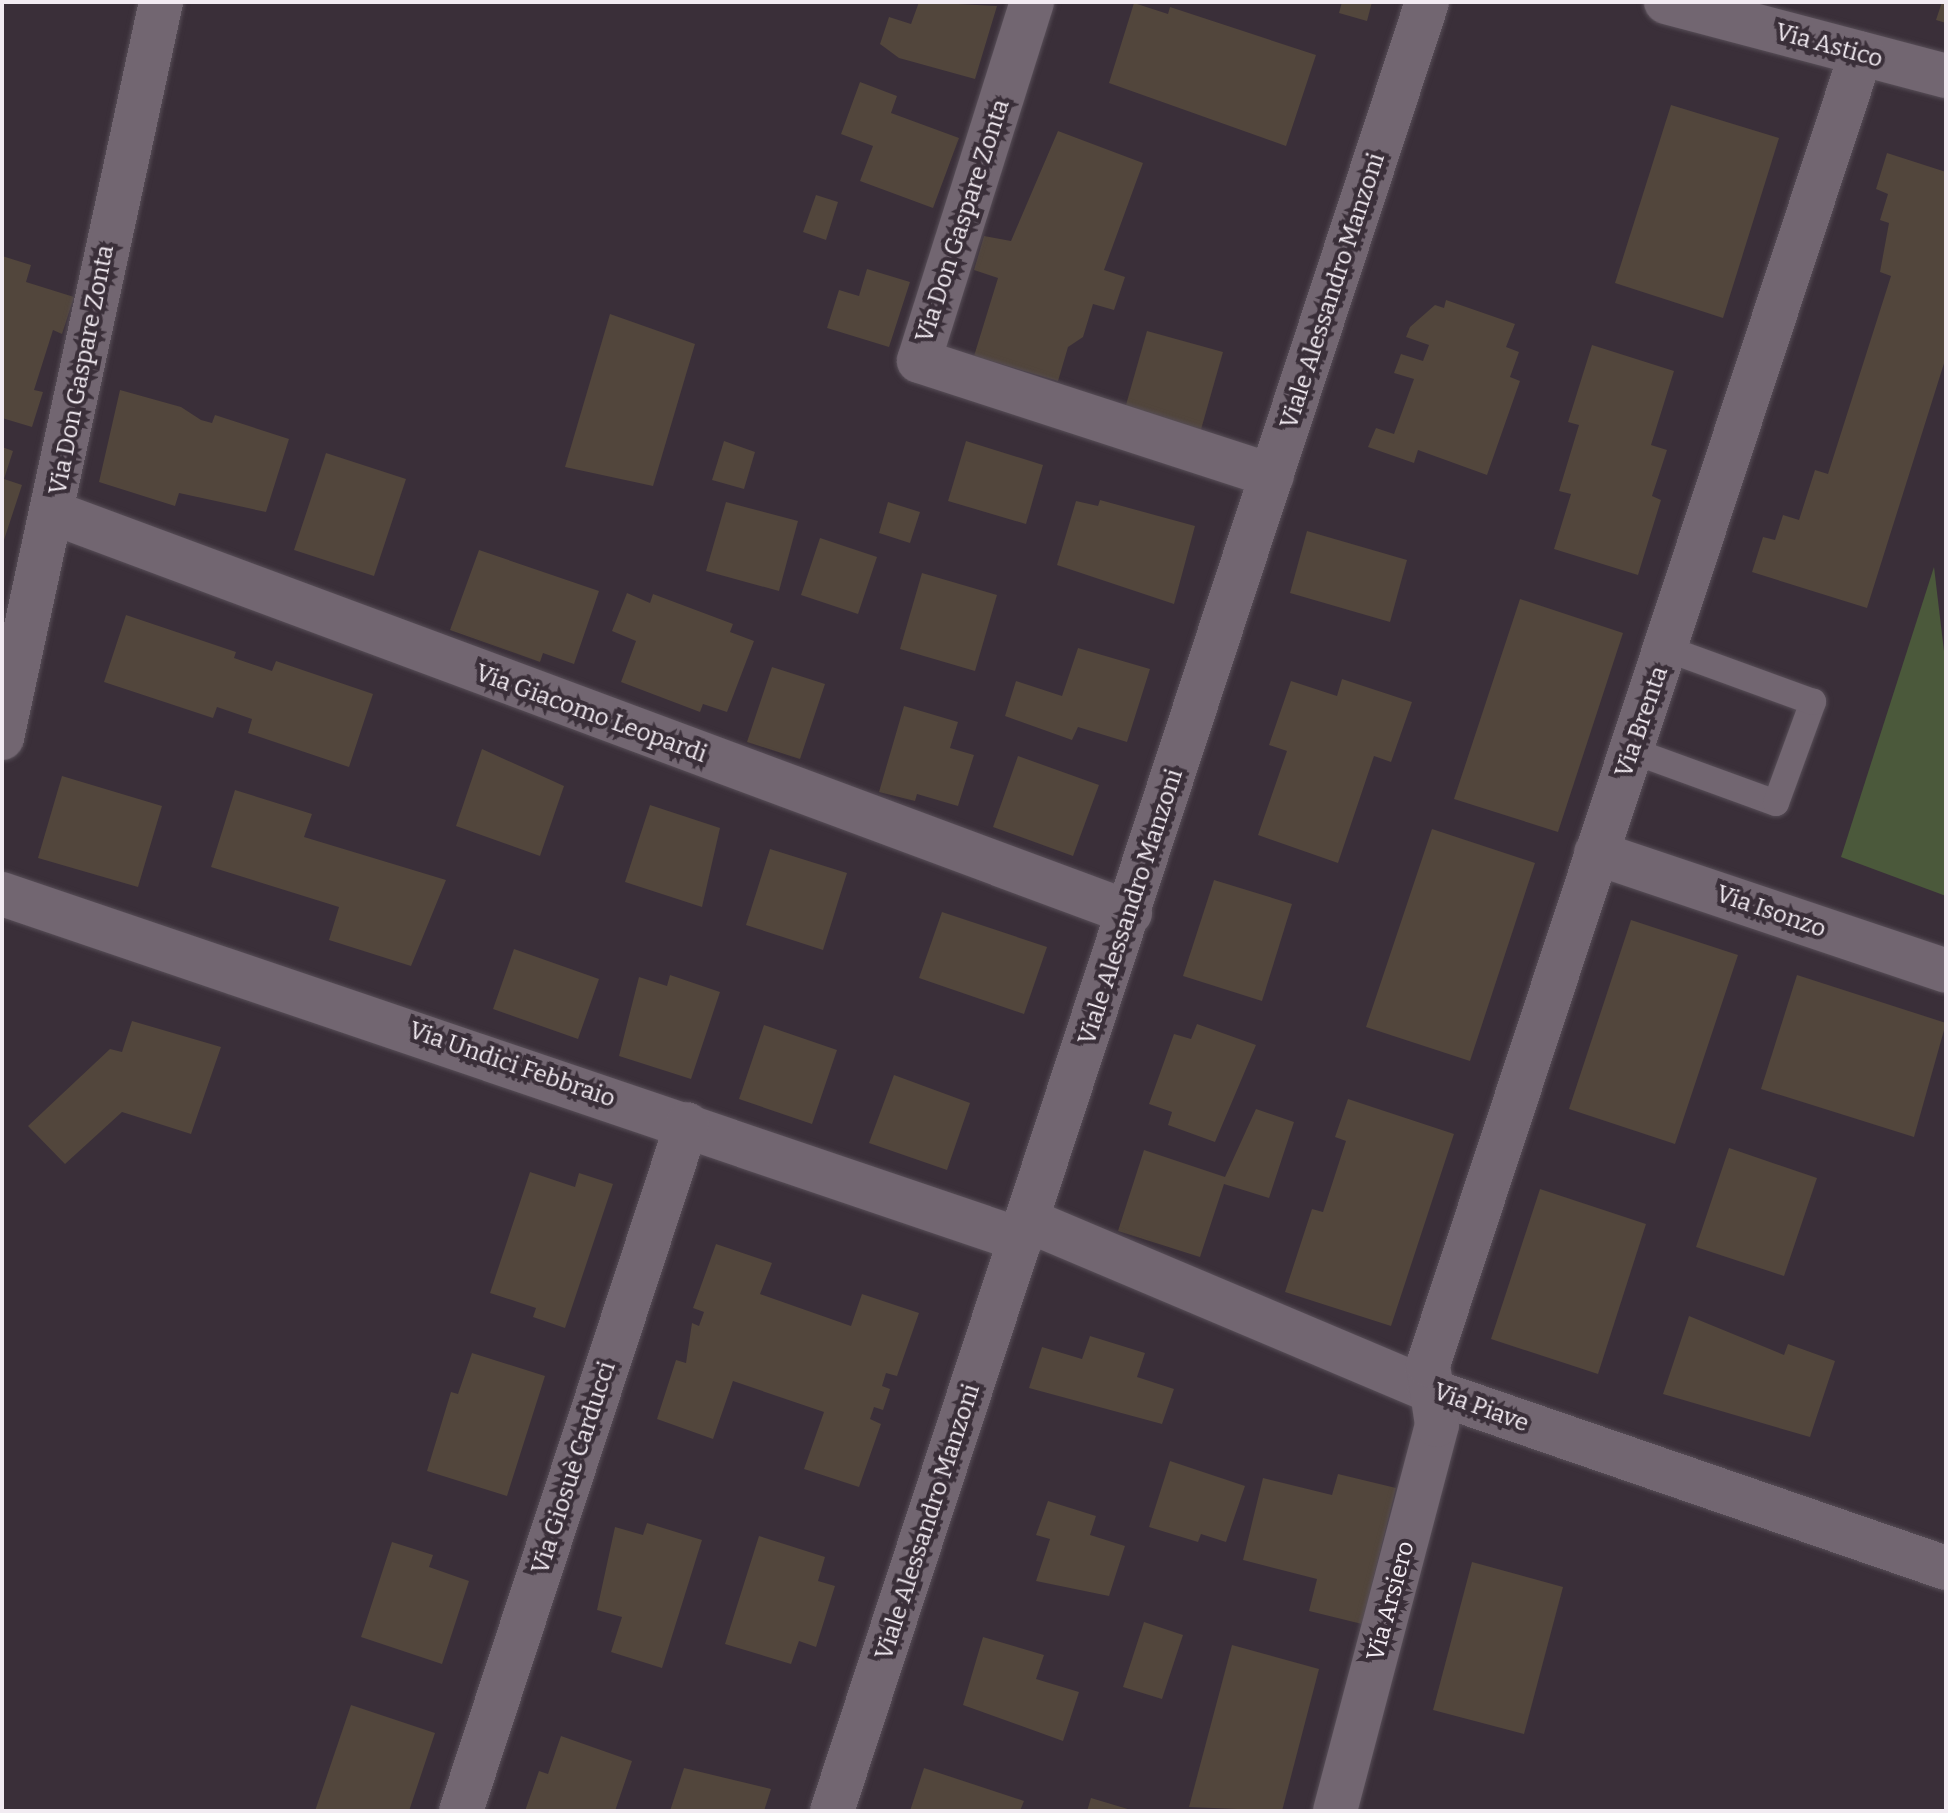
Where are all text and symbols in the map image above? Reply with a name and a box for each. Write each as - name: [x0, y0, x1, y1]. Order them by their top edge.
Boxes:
- street label: Via Astico: [1772, 18, 1886, 74]
- street label: Via Don Gaspare Zonta: [910, 96, 1016, 346]
- street label: Viale Alessandro Manzoni: [1275, 149, 1391, 433]
- street label: Via Don Gaspare Zonta: [44, 243, 120, 497]
- street label: Via Giacomo Leopardi: [471, 659, 711, 769]
- street label: Via Brenta: [1610, 663, 1674, 781]
- street label: Viale Alessandro Manzoni: [1073, 765, 1189, 1049]
- street label: Via Isonzo: [1712, 880, 1830, 944]
- street label: Via Undici Febbraio: [405, 1016, 619, 1114]
- street label: Via Giosuè Carducci: [526, 1358, 622, 1578]
- street label: Via Piave: [1430, 1378, 1532, 1438]
- street label: Viale Alessandro Manzoni: [870, 1380, 986, 1664]
- street label: Via Arsiero: [1361, 1538, 1421, 1664]

